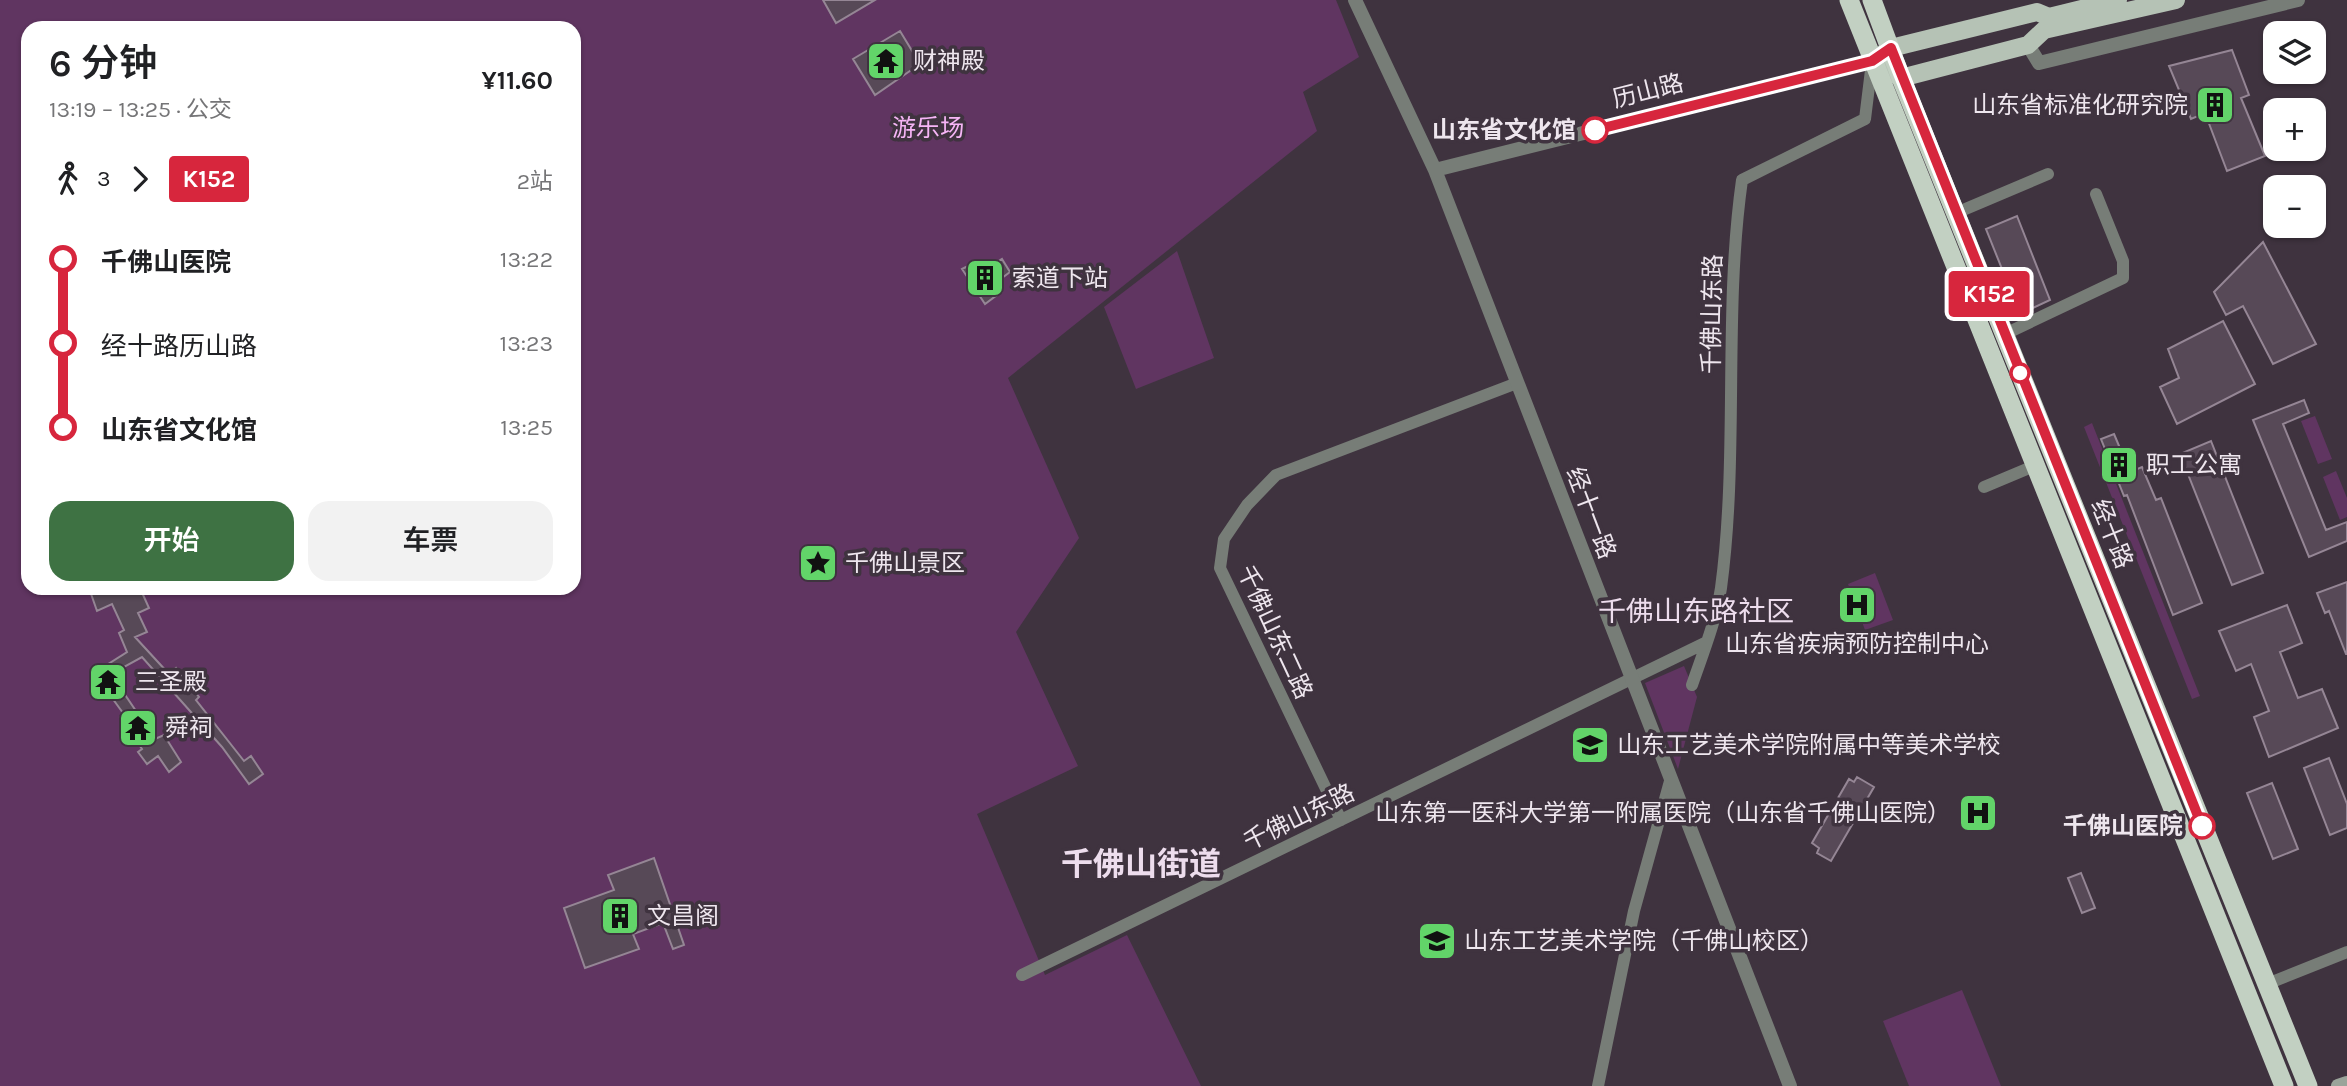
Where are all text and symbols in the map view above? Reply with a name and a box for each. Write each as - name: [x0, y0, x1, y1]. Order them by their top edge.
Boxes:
- map controls: [2263, 21, 2326, 238]
- button: layers: [2263, 21, 2326, 84]
- temple icon: 财神殿: [865, 40, 907, 82]
- text: 6 分钟: [49, 41, 157, 86]
- place label: 财神殿: [913, 47, 985, 75]
- text: ¥11.60: [481, 65, 553, 96]
- street label: 历山路: [1610, 69, 1686, 113]
- building icon: 山东省标准化研究院: [2194, 84, 2236, 126]
- place label: 山东省标准化研究院: [1972, 91, 2188, 119]
- text: 13:19 – 13:25 · 公交: [49, 96, 232, 123]
- button: +: [2263, 98, 2326, 161]
- park label: 游乐场: [892, 114, 964, 142]
- place label: 山东省文化馆: [1432, 116, 1576, 144]
- marker: 山东省文化馆: [1582, 117, 1608, 143]
- icon: walk: [49, 160, 87, 198]
- icon: forward: [121, 160, 159, 198]
- text: 3: [97, 165, 111, 192]
- text: K152: [183, 165, 235, 193]
- text: 2站: [517, 168, 553, 195]
- button: −: [2263, 175, 2326, 238]
- text: 13:22: [500, 246, 553, 273]
- text: 千佛山医院: [101, 247, 231, 278]
- street label: 千佛山东路: [1697, 254, 1727, 374]
- building icon: 索道下站: [964, 257, 1006, 299]
- place label: 索道下站: [1012, 264, 1108, 292]
- line badge: K152: [1940, 271, 2038, 317]
- text: K152: [1963, 280, 2015, 308]
- text: 13:23: [500, 330, 553, 357]
- text: 经十路历山路: [101, 331, 257, 362]
- unlabelled marker: [2010, 363, 2030, 383]
- text: 13:25: [500, 414, 553, 441]
- text: 山东省文化馆: [101, 415, 257, 446]
- building icon: 职工公寓: [2098, 444, 2140, 486]
- place label: 职工公寓: [2146, 451, 2242, 479]
- street label: 经十一路: [1561, 463, 1621, 563]
- street label: 经十路: [2086, 495, 2138, 573]
- button: 开始: [49, 501, 294, 581]
- button: 车票: [308, 501, 553, 581]
- place icon: 千佛山景区: [797, 542, 839, 584]
- place label: 千佛山景区: [845, 549, 965, 577]
- street label: 千佛山东二路: [1232, 561, 1318, 703]
- hospital icon: 山东省疾病预防控制中心: [1836, 584, 1878, 626]
- district label: 千佛山东路社区: [1598, 595, 1794, 628]
- place label: 山东省疾病预防控制中心: [1725, 630, 1989, 658]
- temple icon: 三圣殿: [87, 661, 129, 703]
- place label: 三圣殿: [135, 668, 207, 696]
- temple icon: 舜祠: [117, 707, 159, 749]
- place label: 舜祠: [165, 714, 213, 742]
- school or university icon: 山东工艺美术学院附属中等美术学校: [1569, 724, 1611, 766]
- place label: 山东工艺美术学院附属中等美术学校: [1617, 731, 2001, 759]
- street label: 千佛山东路: [1239, 778, 1359, 856]
- hospital icon: 山东第一医科大学第一附属医院（山东省千佛山医院）: [1957, 792, 1999, 834]
- place label: 山东第一医科大学第一附属医院（山东省千佛山医院）: [1375, 799, 1951, 827]
- place label: 千佛山医院: [2063, 812, 2183, 840]
- marker: 千佛山医院: [2189, 813, 2215, 839]
- district label: 千佛山街道: [1061, 846, 1221, 883]
- building icon: 文昌阁: [599, 895, 641, 937]
- place label: 文昌阁: [647, 902, 719, 930]
- school or university icon: 山东工艺美术学院（千佛山校区）: [1416, 920, 1458, 962]
- place label: 山东工艺美术学院（千佛山校区）: [1464, 927, 1824, 955]

